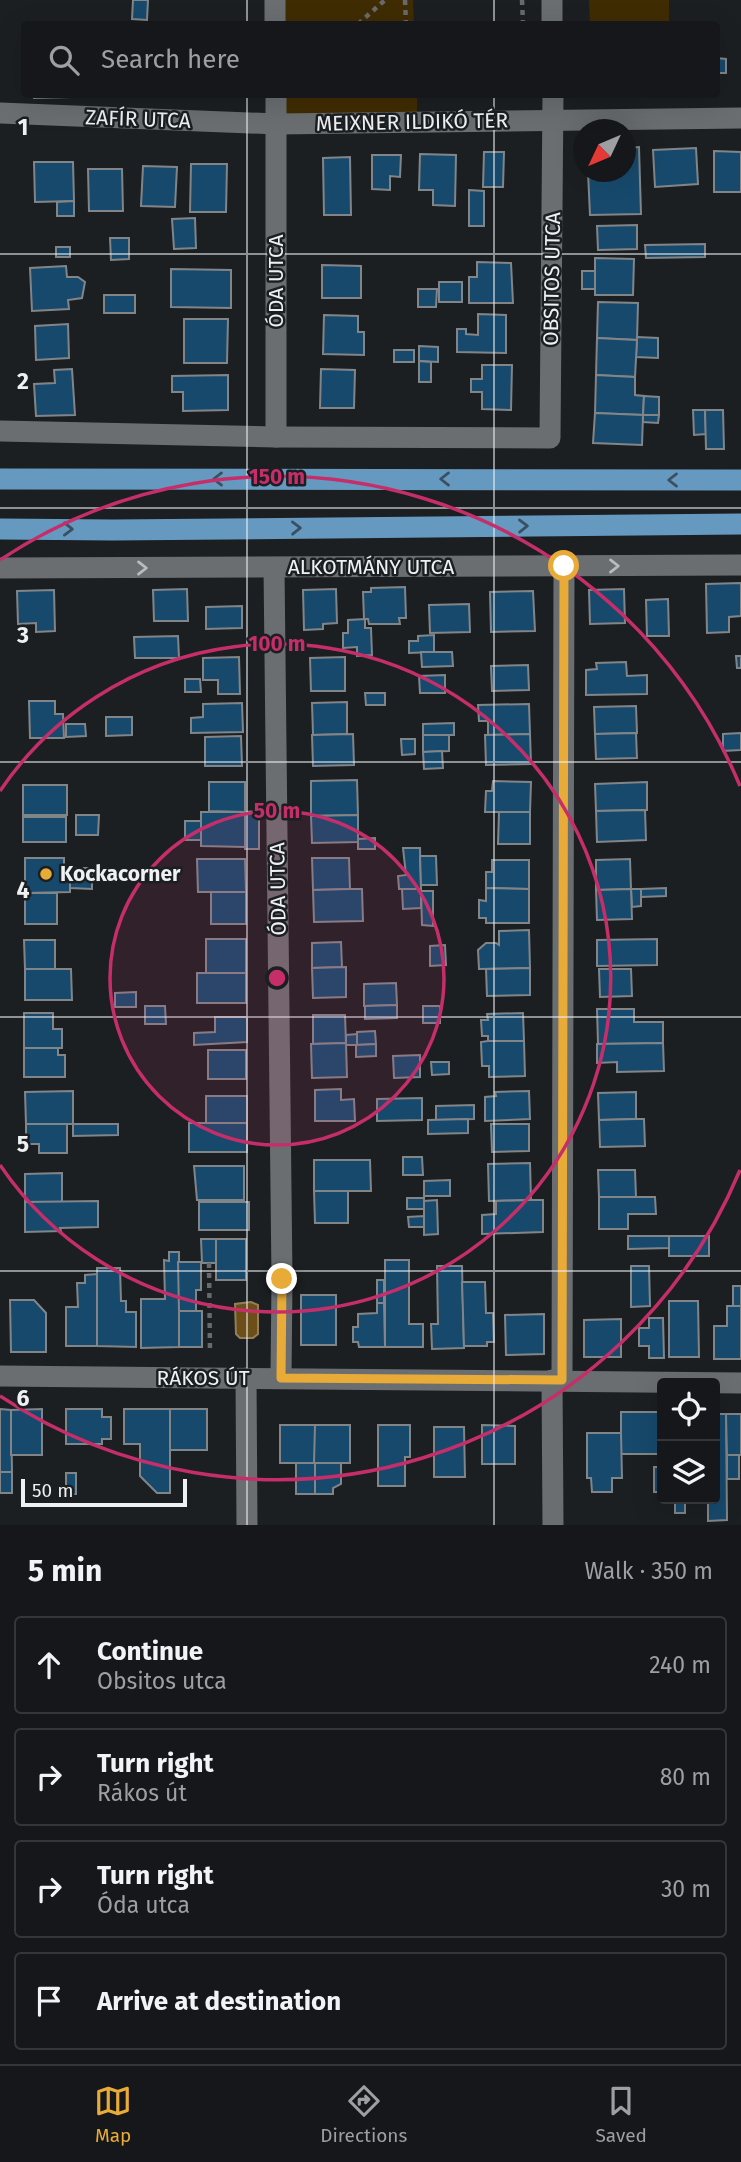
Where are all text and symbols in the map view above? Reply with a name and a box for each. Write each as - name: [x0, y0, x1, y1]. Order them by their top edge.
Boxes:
- search box: [21, 21, 720, 98]
- icon: search: [45, 41, 83, 79]
- text: Search here: [101, 44, 240, 75]
- street label: ZAFÍR UTCA: [85, 104, 191, 134]
- street label: MEIXNER ILDIKÓ TÉR: [316, 107, 509, 137]
- text: 1: [18, 113, 28, 141]
- north arrow: [573, 119, 636, 182]
- street label: OBSITOS UTCA: [538, 212, 566, 346]
- street label: ÓDA UTCA: [263, 234, 289, 328]
- text: 2: [17, 367, 29, 395]
- text: 150 m: [249, 464, 305, 490]
- one-way arrow: [212, 471, 223, 487]
- one-way arrow: [440, 471, 450, 487]
- one-way arrow: [667, 472, 678, 488]
- one-way arrow: [518, 518, 529, 534]
- one-way arrow: [291, 520, 301, 536]
- one-way arrow: [63, 522, 74, 537]
- route start: [548, 550, 579, 581]
- street label: ALKOTMÁNY UTCA: [288, 554, 454, 580]
- one-way arrow: [609, 558, 620, 574]
- one-way arrow: [137, 560, 147, 576]
- text: 3: [16, 621, 29, 649]
- text: 100 m: [248, 631, 306, 657]
- text: 50 m: [254, 798, 300, 824]
- street label: ÓDA UTCA: [264, 842, 292, 936]
- place label: Kockacorner: [60, 861, 181, 887]
- marker: Kockacorner: [38, 866, 54, 882]
- text: 4: [17, 876, 30, 904]
- centre of rings: [265, 966, 289, 990]
- text: 5: [17, 1130, 29, 1158]
- route end: [266, 1263, 297, 1294]
- street label: RÁKOS ÚT: [156, 1365, 250, 1391]
- map controls: [657, 1378, 720, 1504]
- button: locate: [657, 1378, 720, 1441]
- text: 6: [17, 1384, 30, 1412]
- button: layers: [657, 1441, 720, 1504]
- scale bar: [21, 1476, 187, 1508]
- text: 50 m: [32, 1479, 73, 1502]
- text: 5 min: [28, 1553, 102, 1589]
- text: Walk · 350 m: [585, 1557, 713, 1585]
- text: Continue: [97, 1636, 203, 1667]
- icon: ahead: [30, 1646, 68, 1684]
- text: 240 m: [649, 1651, 711, 1679]
- text: Obsitos utca: [97, 1667, 227, 1695]
- text: Turn right: [97, 1748, 214, 1779]
- icon: right: [30, 1758, 68, 1796]
- text: 80 m: [660, 1763, 711, 1791]
- text: Rákos út: [97, 1779, 187, 1807]
- text: Turn right: [97, 1860, 214, 1891]
- icon: right: [30, 1870, 68, 1908]
- text: 30 m: [661, 1875, 711, 1903]
- text: Óda utca: [97, 1891, 190, 1919]
- icon: arrive: [30, 1982, 68, 2020]
- text: Arrive at destination: [97, 1986, 341, 2017]
- tab: Map: [94, 2082, 132, 2147]
- tab: Directions: [320, 2082, 407, 2147]
- tab: Saved: [596, 2082, 647, 2147]

